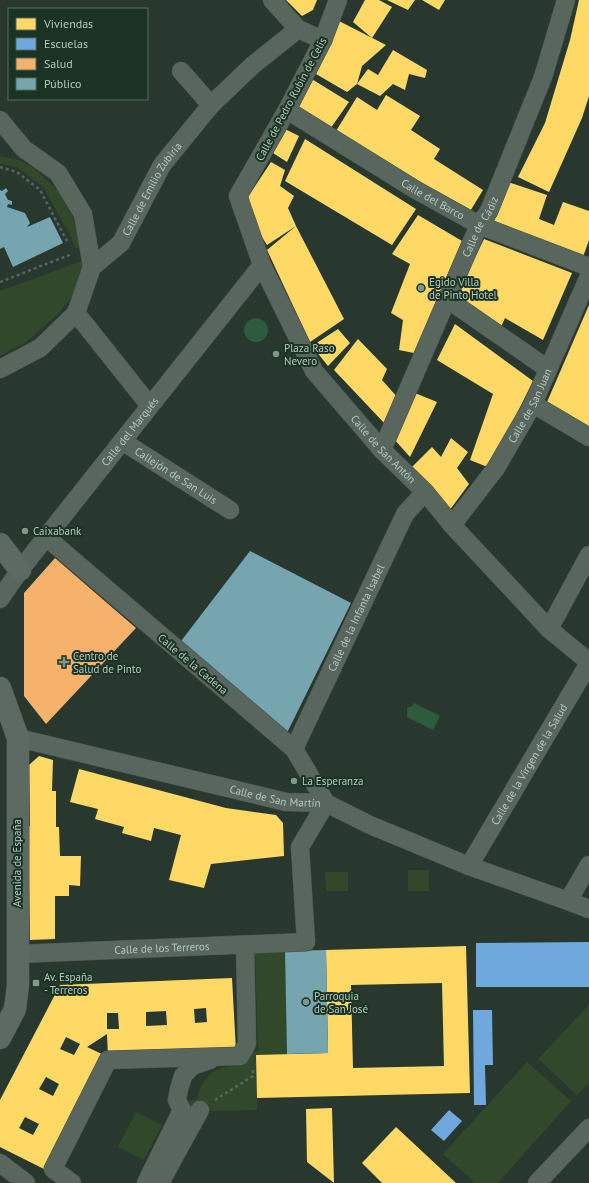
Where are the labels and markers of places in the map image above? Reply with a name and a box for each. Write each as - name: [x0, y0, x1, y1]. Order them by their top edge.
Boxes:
- place label: Egido Villa de Pinto Hotel: [429, 275, 497, 302]
- marker: Egido Villa de Pinto Hotel: [416, 283, 426, 293]
- place label: Plaza Raso Nevero: [284, 341, 335, 368]
- marker: Plaza Raso Nevero: [271, 349, 281, 359]
- place label: Caixabank: [33, 524, 82, 538]
- marker: Caixabank: [20, 526, 30, 536]
- place label: Centro de Salud de Pinto: [73, 649, 141, 676]
- marker: Centro de Salud de Pinto: [58, 656, 70, 668]
- place label: La Esperanza: [302, 774, 364, 788]
- marker: La Esperanza: [289, 776, 299, 786]
- place label: Av. España - Terreros: [44, 970, 92, 997]
- marker: Av. España - Terreros: [31, 978, 41, 988]
- place label: Parroquia de San José: [314, 989, 368, 1016]
- marker: Parroquia de San José: [301, 997, 311, 1007]

